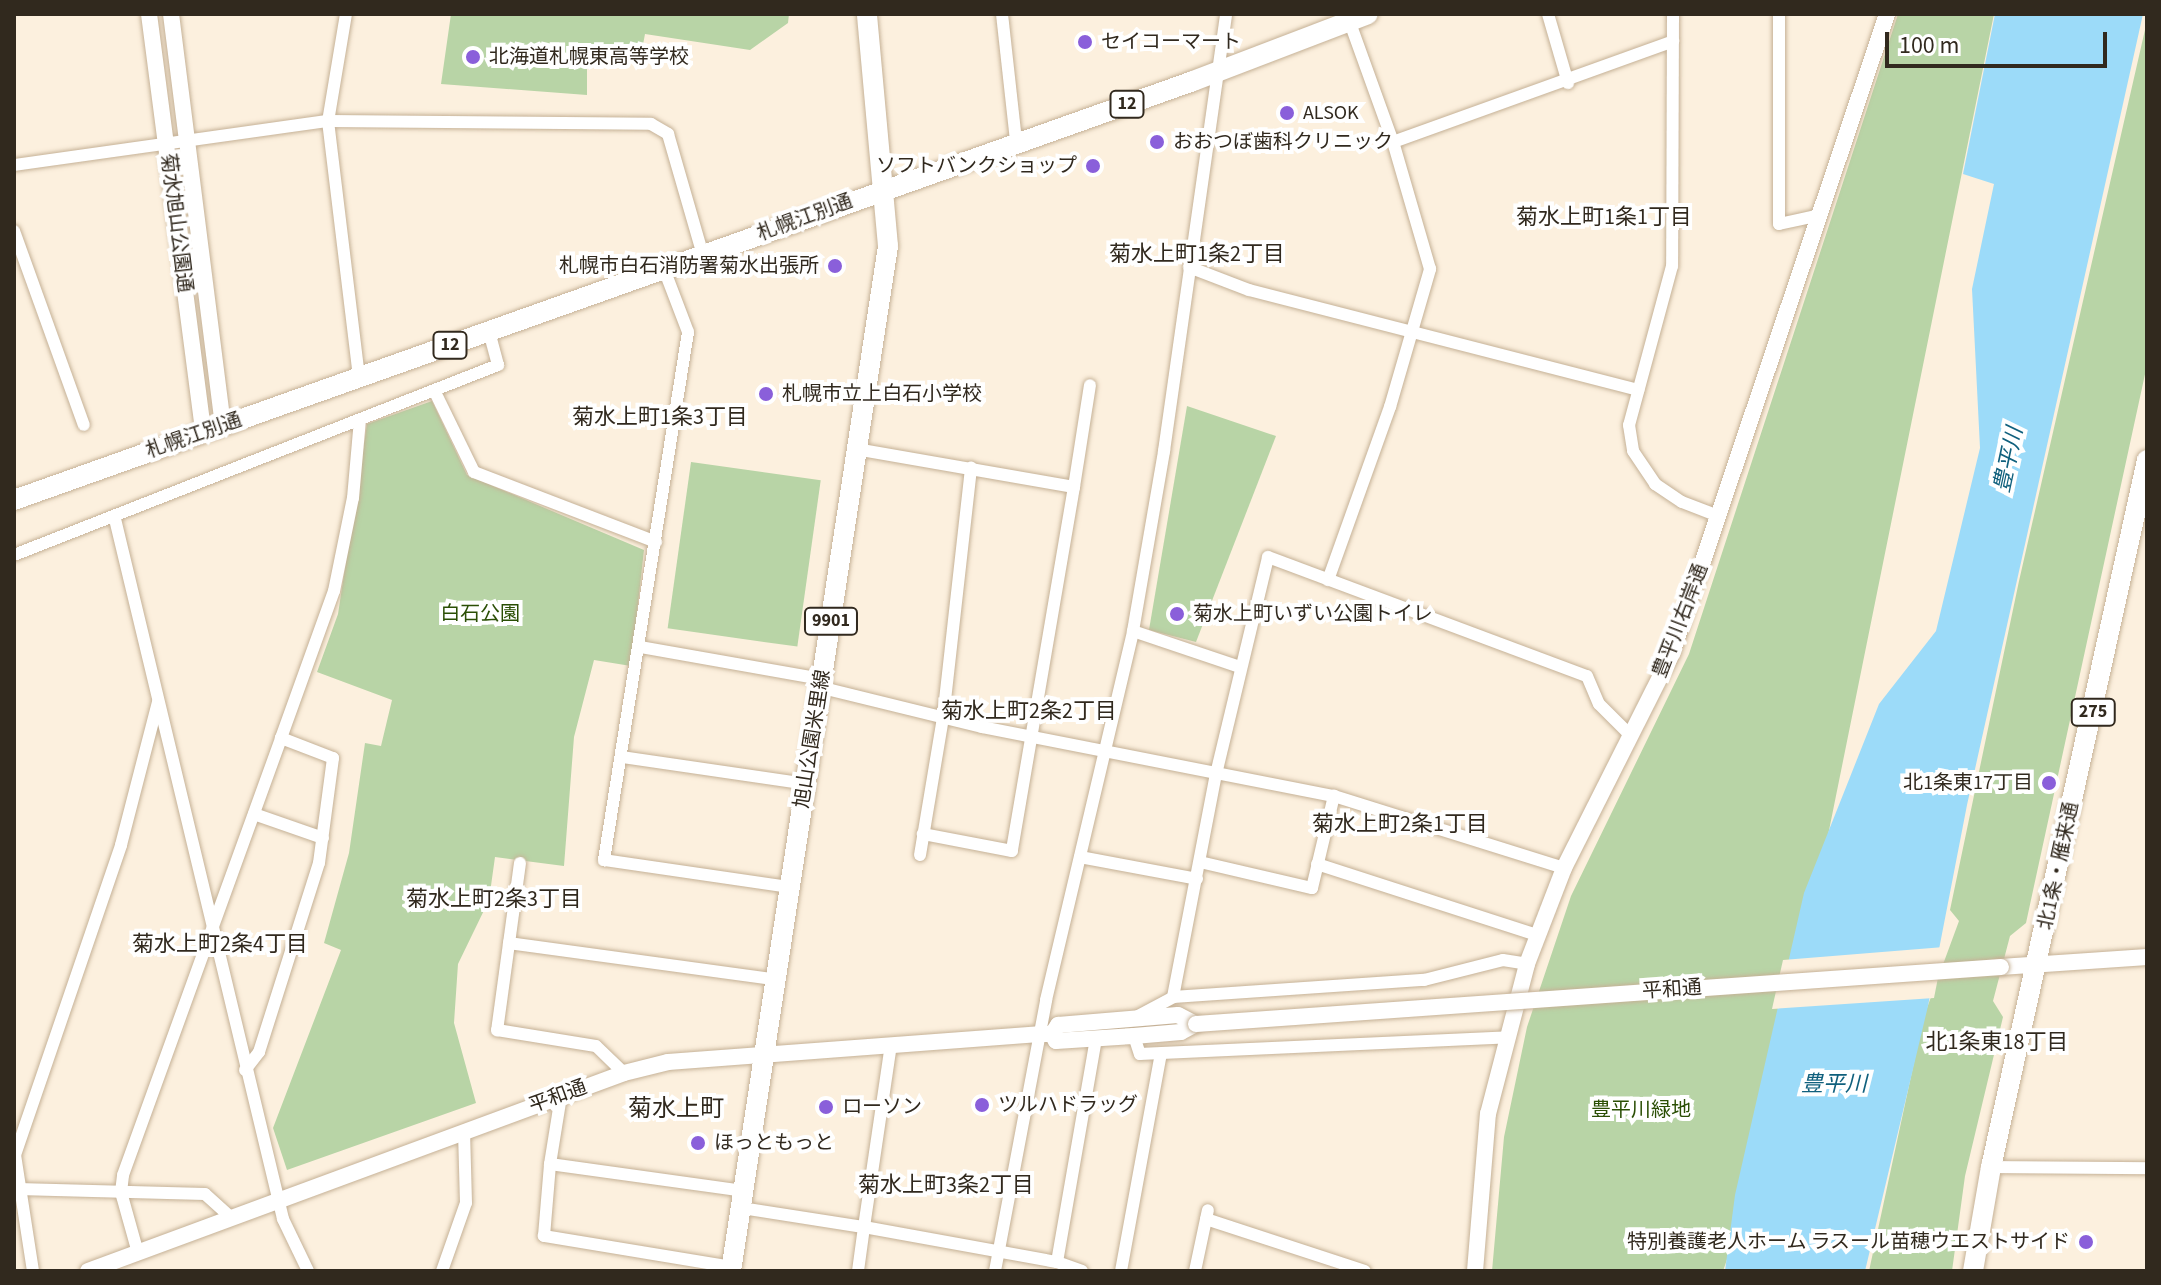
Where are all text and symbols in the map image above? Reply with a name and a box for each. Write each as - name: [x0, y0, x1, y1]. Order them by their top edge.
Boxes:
- scale bar: [1889, 16, 2111, 66]
- text: 100 m: [1899, 28, 1959, 63]
- place label: セイコーマート: [1101, 30, 1241, 54]
- marker: セイコーマート: [1076, 33, 1094, 51]
- place label: 北海道札幌東高等学校: [489, 45, 689, 69]
- marker: 北海道札幌東高等学校: [464, 48, 482, 66]
- road number: 12: [1109, 90, 1145, 118]
- place label: ALSOK: [1303, 101, 1359, 125]
- marker: ALSOK: [1278, 104, 1296, 122]
- place label: おおつぼ歯科クリニック: [1173, 130, 1393, 154]
- marker: おおつぼ歯科クリニック: [1148, 133, 1166, 151]
- street label: 菊水旭山公園通: [156, 152, 196, 294]
- place label: ソフトバンクショップ: [877, 154, 1077, 178]
- marker: ソフトバンクショップ: [1084, 157, 1102, 175]
- street label: 札幌江別通: [754, 190, 856, 246]
- district label: 菊水上町1条1丁目: [1516, 205, 1692, 231]
- district label: 菊水上町1条2丁目: [1109, 242, 1285, 268]
- place label: 札幌市白石消防署菊水出張所: [559, 254, 819, 278]
- marker: 札幌市白石消防署菊水出張所: [826, 257, 844, 275]
- road number: 12: [432, 331, 468, 359]
- place label: 札幌市立上白石小学校: [782, 382, 982, 406]
- marker: 札幌市立上白石小学校: [757, 385, 775, 403]
- district label: 菊水上町1条3丁目: [572, 405, 748, 431]
- street label: 札幌江別通: [143, 408, 245, 464]
- water label: 豊平川: [1989, 425, 2029, 495]
- street label: 豊平川右岸通: [1648, 561, 1714, 681]
- park label: 白石公園: [440, 602, 520, 626]
- place label: 菊水上町いずい公園トイレ: [1193, 602, 1433, 626]
- marker: 菊水上町いずい公園トイレ: [1168, 605, 1186, 623]
- road number: 9901: [803, 607, 859, 635]
- street label: 旭山公園米里線: [790, 668, 836, 810]
- road number: 275: [2069, 698, 2117, 726]
- district label: 菊水上町2条2丁目: [941, 699, 1117, 725]
- place label: 北1条東17丁目: [1903, 771, 2033, 795]
- marker: 北1条東17丁目: [2040, 774, 2058, 792]
- street label: 北1条・雁来通: [2034, 800, 2084, 932]
- district label: 菊水上町2条1丁目: [1312, 812, 1488, 838]
- district label: 菊水上町2条3丁目: [406, 887, 582, 913]
- district label: 菊水上町2条4丁目: [132, 932, 308, 958]
- street label: 平和通: [1641, 976, 1703, 1004]
- district label: 北1条東18丁目: [1926, 1030, 2068, 1056]
- water label: 豊平川: [1801, 1072, 1867, 1098]
- street label: 平和通: [526, 1075, 590, 1119]
- place label: ツルハドラッグ: [998, 1093, 1138, 1117]
- district label: 菊水上町: [628, 1095, 724, 1123]
- place label: ローソン: [842, 1095, 922, 1119]
- marker: ツルハドラッグ: [973, 1096, 991, 1114]
- marker: ローソン: [817, 1098, 835, 1116]
- park label: 豊平川緑地: [1591, 1098, 1691, 1122]
- place label: ほっともっと: [714, 1131, 834, 1155]
- marker: ほっともっと: [689, 1134, 707, 1152]
- district label: 菊水上町3条2丁目: [858, 1173, 1034, 1199]
- place label: 特別養護老人ホーム ラスール苗穂ウエストサイド: [1626, 1230, 2070, 1254]
- marker: 特別養護老人ホーム ラスール苗穂ウエストサイド: [2077, 1233, 2095, 1251]

